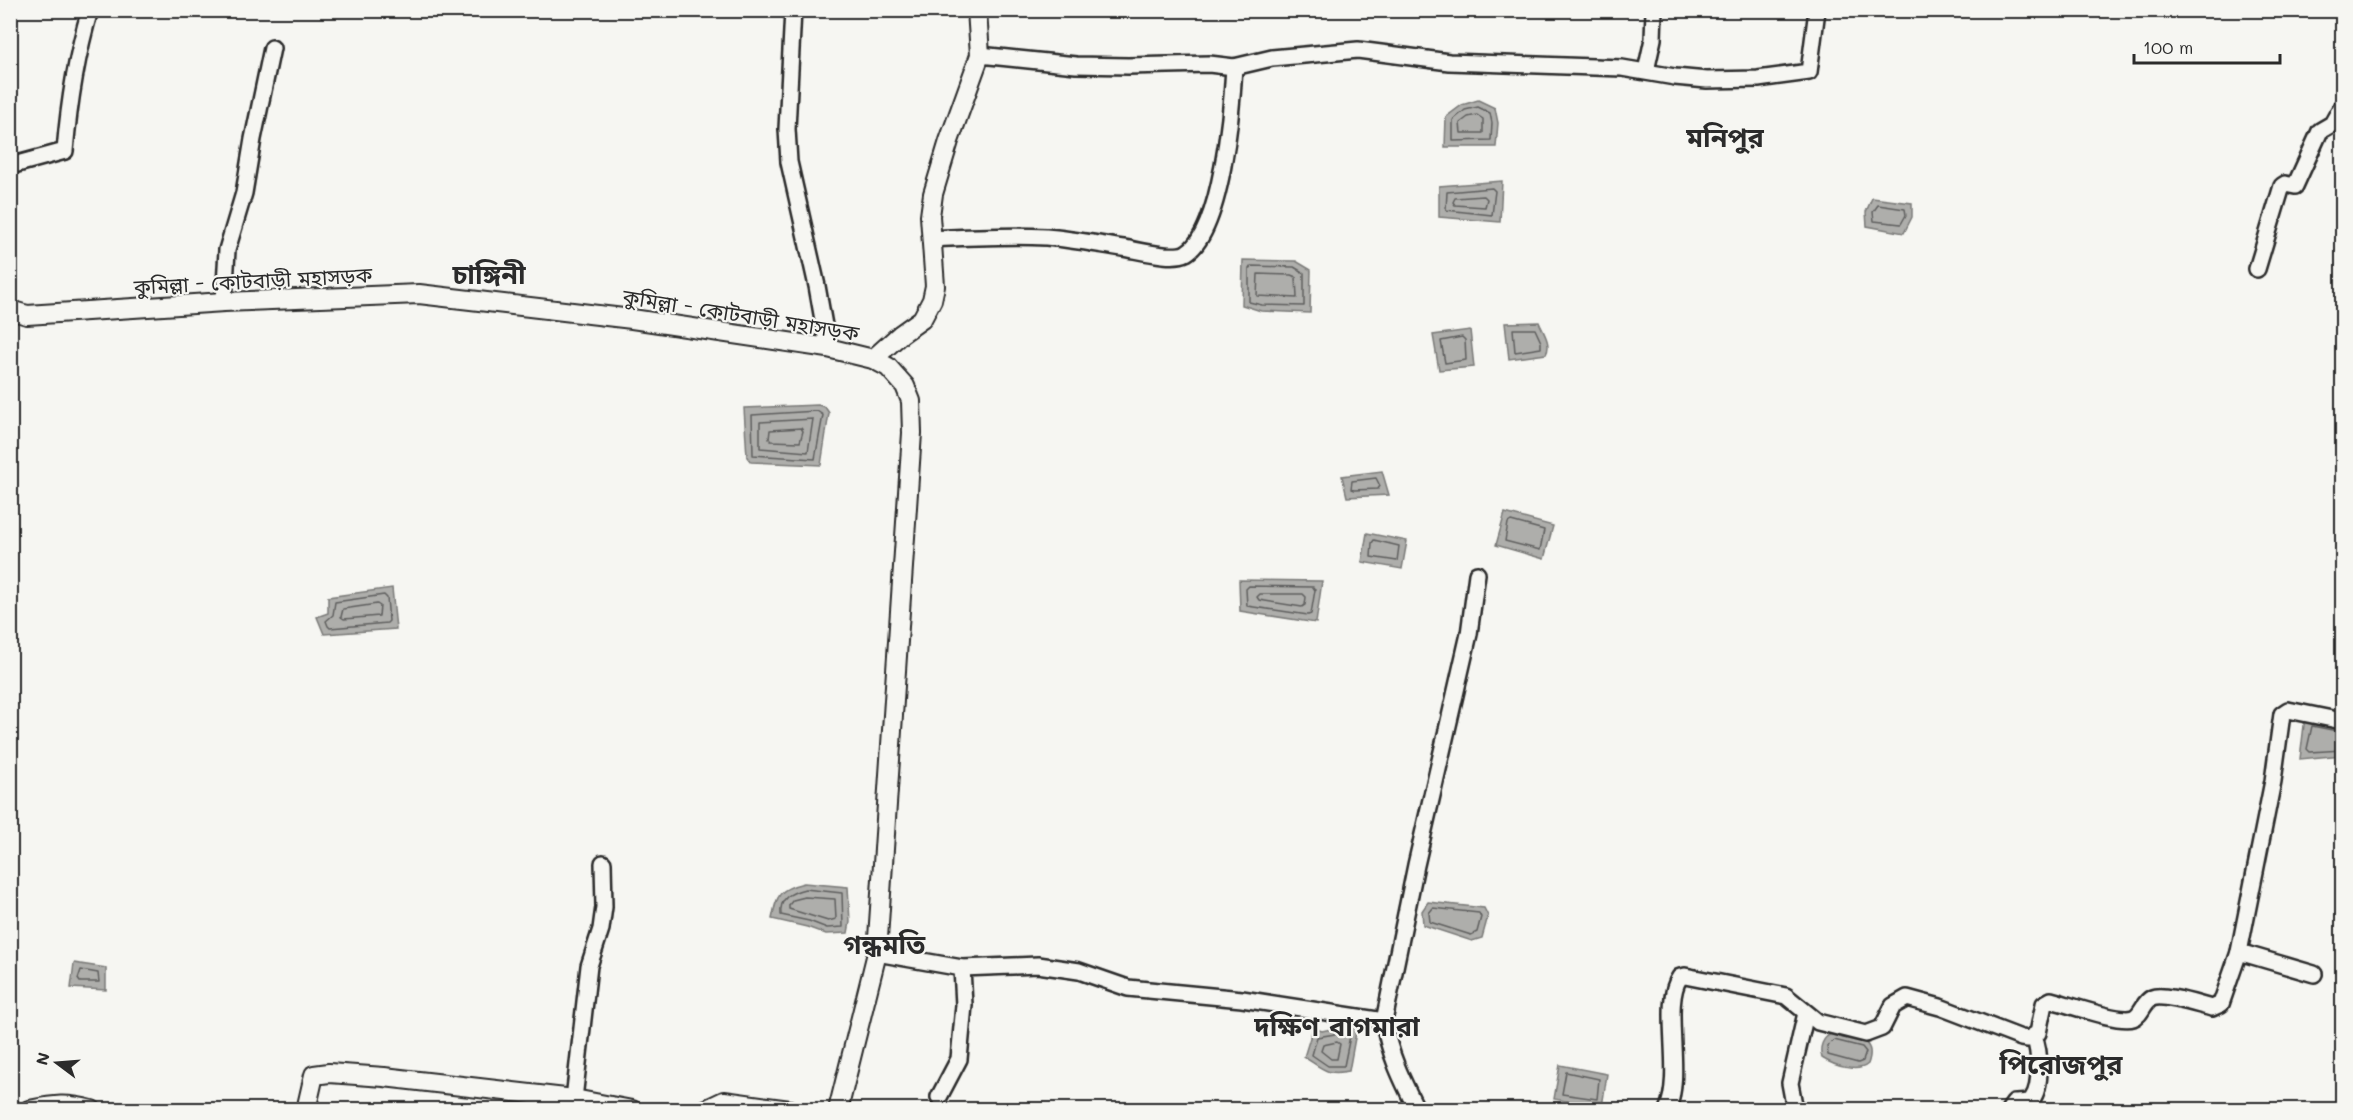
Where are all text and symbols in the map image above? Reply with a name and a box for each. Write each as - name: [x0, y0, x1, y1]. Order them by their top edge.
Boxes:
- scale bar: [2134, 27, 2280, 65]
- text: 100 m: [2143, 35, 2193, 59]
- district label: মনিপুর: [1685, 119, 1764, 155]
- district label: চাঙ্গিনী: [451, 256, 526, 291]
- street label: কুমিল্লা - কোটবাড়ী মহাসড়ক: [132, 260, 374, 300]
- street label: কুমিল্লা - কোটবাড়ী মহাসড়ক: [620, 282, 862, 346]
- district label: গন্ধমতি: [843, 926, 926, 961]
- district label: দক্ষিণ বাগমারা: [1253, 1008, 1420, 1043]
- north arrow: [27, 1033, 87, 1093]
- district label: পিরোজপুর: [1999, 1046, 2123, 1082]
- text: N: [30, 1050, 54, 1067]

